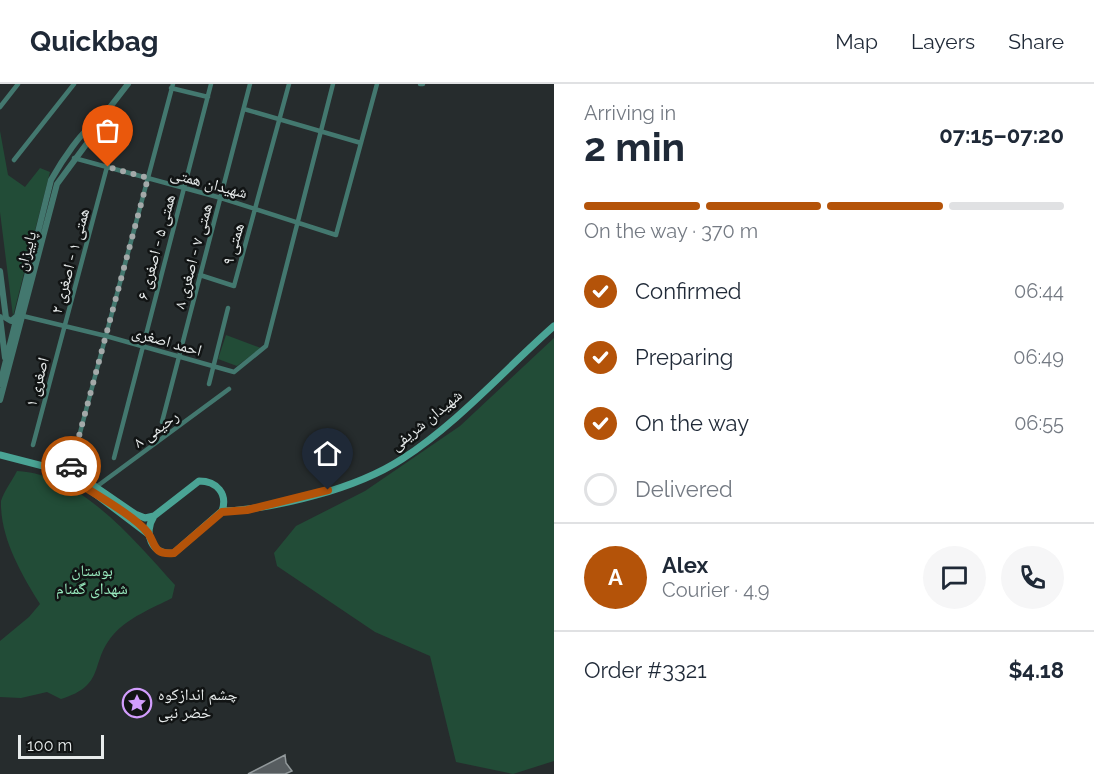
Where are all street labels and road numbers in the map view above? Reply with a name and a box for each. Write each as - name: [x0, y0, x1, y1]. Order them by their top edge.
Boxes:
- street label: شهیدان همتی: [168, 164, 249, 203]
- street label: همتی ۵ - اصغری ۶: [133, 192, 180, 302]
- street label: همتی ۷ - اصغری ۸: [170, 201, 217, 311]
- street label: همتی ۱ - اصغری ۲: [47, 206, 94, 316]
- street label: همتی ۹: [218, 221, 249, 267]
- street label: پاییزان: [12, 229, 41, 273]
- street label: احمد اصغری: [130, 322, 204, 361]
- street label: اصغری ۱: [21, 355, 54, 409]
- street label: شهیدان شریفی: [386, 385, 466, 456]
- street label: رحیمی ۸: [130, 406, 183, 452]

